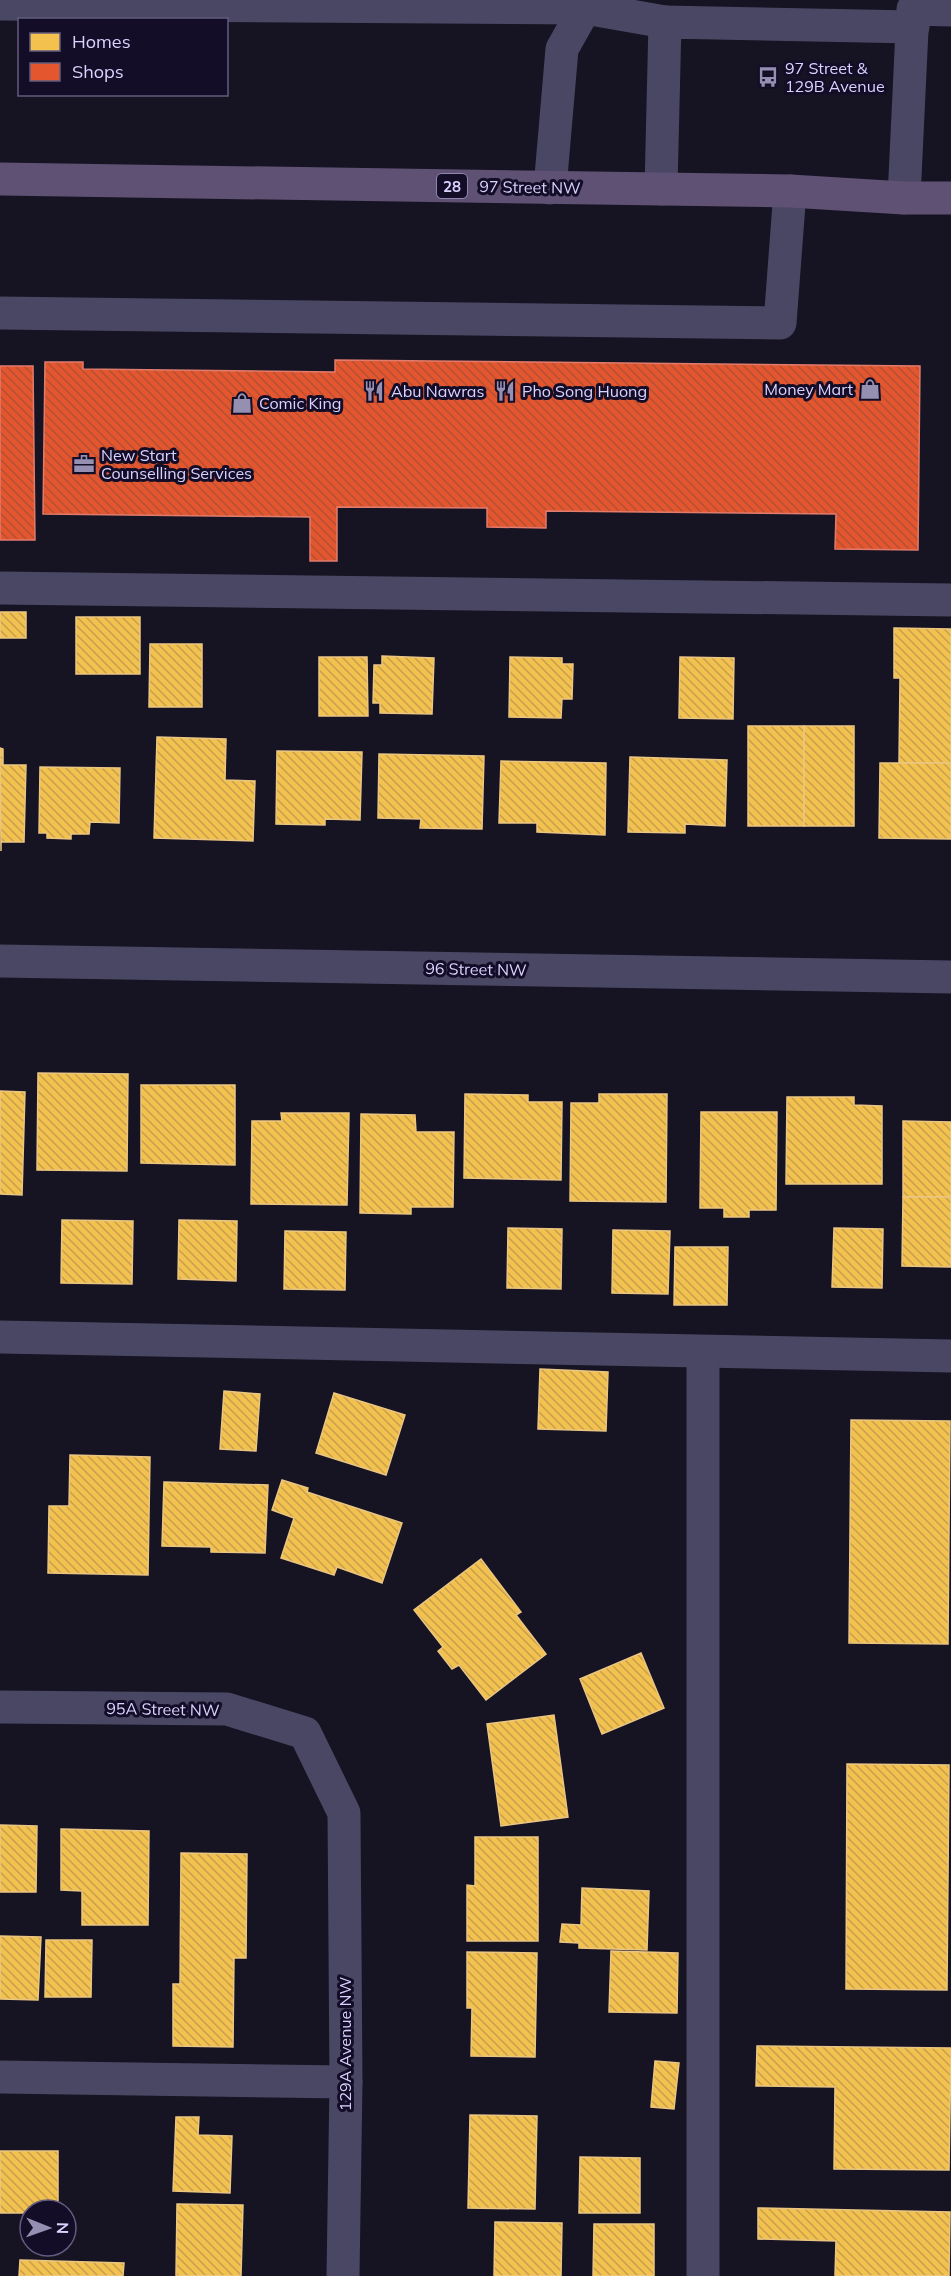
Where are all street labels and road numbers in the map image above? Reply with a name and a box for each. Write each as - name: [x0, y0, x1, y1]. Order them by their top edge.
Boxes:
- road number: 28: [437, 174, 467, 198]
- street label: 97 Street NW: [479, 176, 581, 198]
- street label: 96 Street NW: [425, 958, 527, 980]
- street label: 95A Street NW: [106, 1698, 220, 1720]
- street label: 129A Avenue NW: [335, 1977, 355, 2111]

